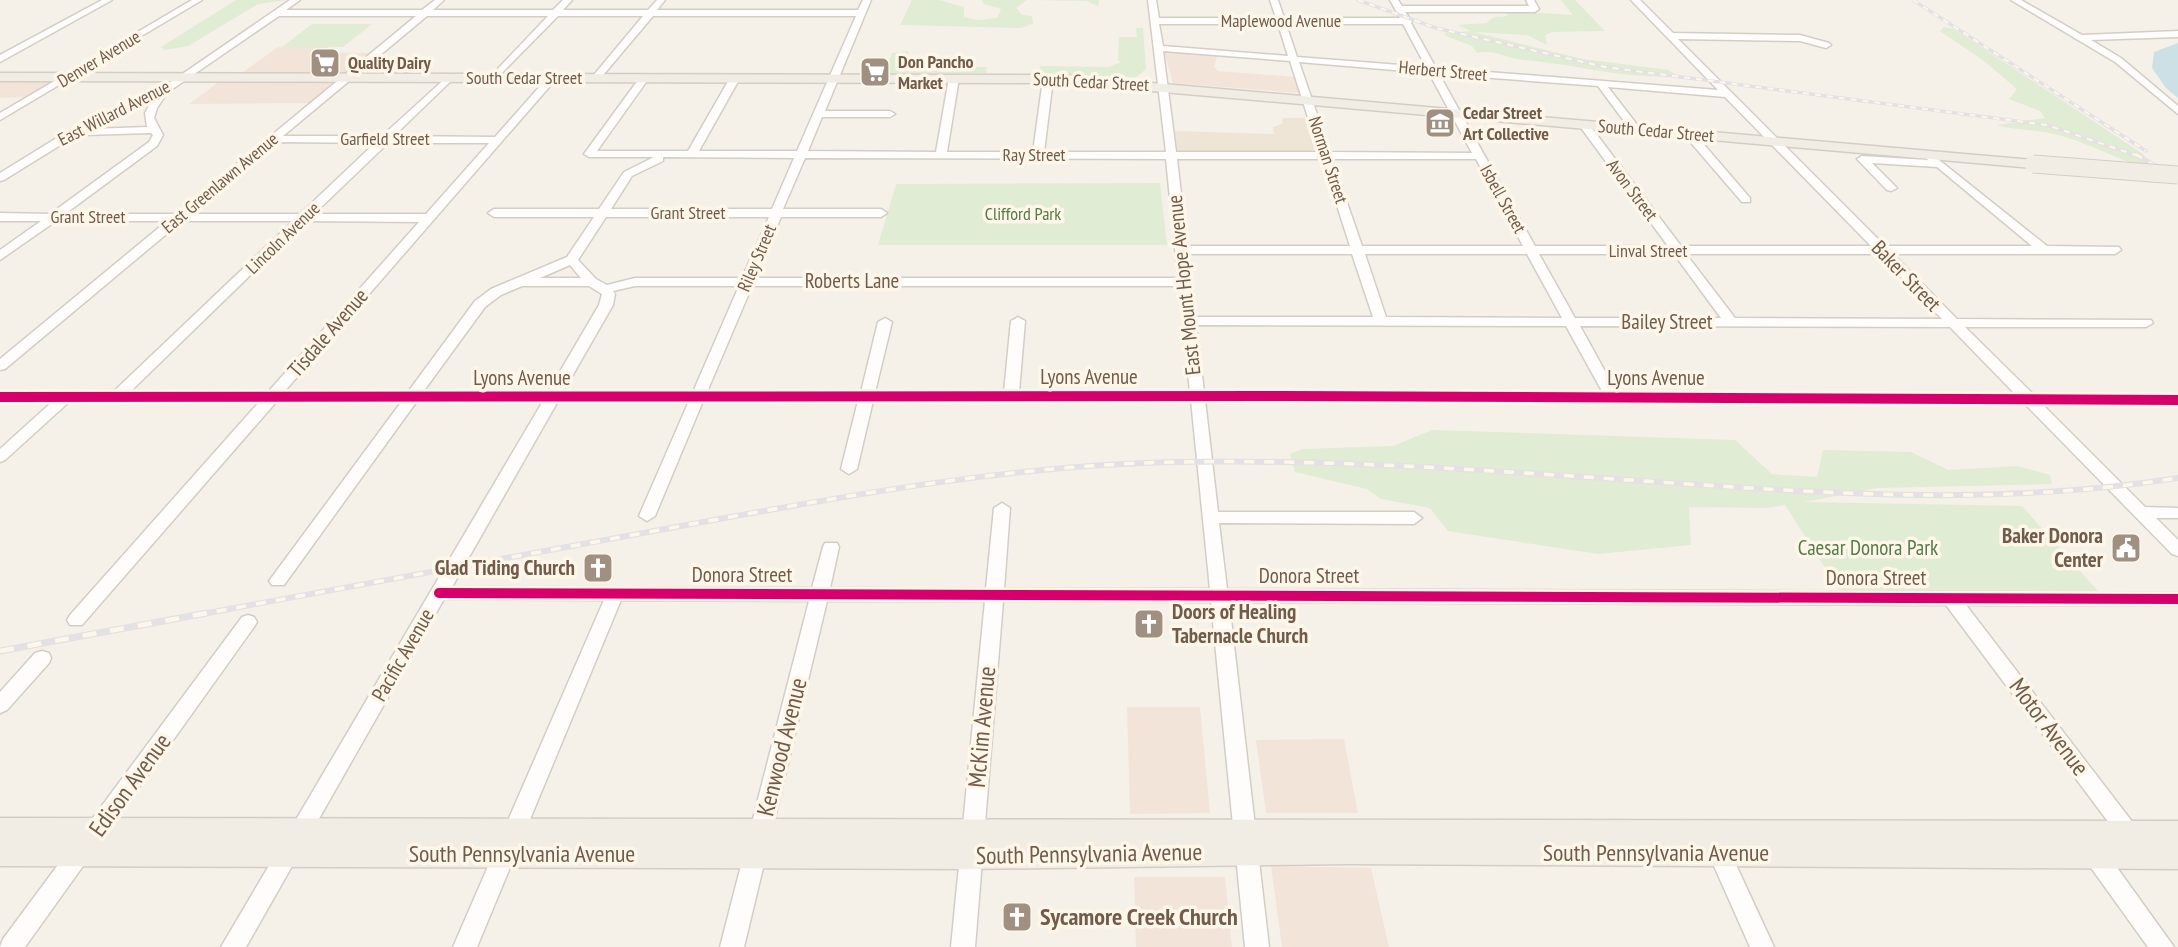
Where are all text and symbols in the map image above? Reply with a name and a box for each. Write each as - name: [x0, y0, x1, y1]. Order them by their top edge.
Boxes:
- street label: Maplewood Avenue: [1221, 9, 1341, 32]
- street label: Denver Avenue: [53, 25, 145, 92]
- supermarket icon: Quality Dairy: [308, 46, 342, 80]
- place label: Don Pancho Market: [898, 50, 974, 94]
- place label: Quality Dairy: [348, 51, 431, 74]
- supermarket icon: Don Pancho Market: [858, 55, 892, 89]
- street label: Herbert Street: [1398, 55, 1488, 86]
- street label: South Cedar Street: [466, 66, 582, 89]
- street label: South Cedar Street: [1032, 67, 1150, 96]
- street label: East Willard Avenue: [54, 74, 174, 151]
- place label: Cedar Street Art Collective: [1462, 101, 1549, 145]
- museum icon: Cedar Street Art Collective: [1423, 106, 1457, 140]
- street label: Norman Street: [1304, 113, 1353, 206]
- street label: South Cedar Street: [1597, 114, 1715, 147]
- street label: East Greenlawn Avenue: [157, 127, 283, 238]
- street label: Garfield Street: [340, 127, 430, 150]
- street label: Ray Street: [1002, 143, 1066, 166]
- street label: Avon Street: [1602, 154, 1663, 225]
- street label: Isbell Street: [1475, 160, 1532, 237]
- street label: East Mount Hope Avenue: [1161, 194, 1206, 376]
- street label: Lincoln Avenue: [241, 197, 324, 279]
- street label: Grant Street: [651, 201, 726, 224]
- park label: Clifford Park: [985, 202, 1061, 225]
- street label: Grant Street: [51, 205, 126, 228]
- street label: Riley Street: [732, 221, 781, 295]
- street label: Baker Street: [1866, 234, 1947, 317]
- street label: Linval Street: [1609, 239, 1687, 262]
- street label: Roberts Lane: [805, 267, 899, 294]
- street label: Tisdale Avenue: [282, 283, 374, 383]
- street label: Bailey Street: [1621, 308, 1713, 335]
- street label: Lyons Avenue: [1040, 363, 1138, 390]
- street label: Lyons Avenue: [473, 364, 571, 391]
- street label: Lyons Avenue: [1607, 364, 1705, 391]
- place label: Baker Donora Center: [2002, 522, 2104, 573]
- public building icon: Baker Donora Center: [2109, 531, 2143, 565]
- park label: Caesar Donora Park: [1798, 534, 1938, 561]
- church icon: Glad Tiding Church: [581, 551, 615, 585]
- place label: Glad Tiding Church: [435, 554, 575, 581]
- street label: Donora Street: [692, 561, 792, 588]
- street label: Donora Street: [1259, 562, 1359, 589]
- street label: Donora Street: [1826, 564, 1926, 591]
- place label: Doors of Healing Tabernacle Church: [1172, 598, 1308, 649]
- street label: Pacific Avenue: [365, 604, 440, 706]
- church icon: Doors of Healing Tabernacle Church: [1132, 607, 1166, 641]
- street label: McKim Avenue: [961, 665, 1002, 789]
- street label: Motor Avenue: [2003, 672, 2096, 782]
- street label: Kenwood Avenue: [749, 674, 814, 819]
- street label: Edison Avenue: [82, 727, 177, 842]
- street label: South Pennsylvania Avenue: [975, 836, 1203, 871]
- street label: South Pennsylvania Avenue: [1543, 837, 1769, 868]
- street label: South Pennsylvania Avenue: [409, 838, 635, 869]
- church icon: Sycamore Creek Church: [1000, 900, 1034, 934]
- place label: Sycamore Creek Church: [1040, 901, 1238, 932]

